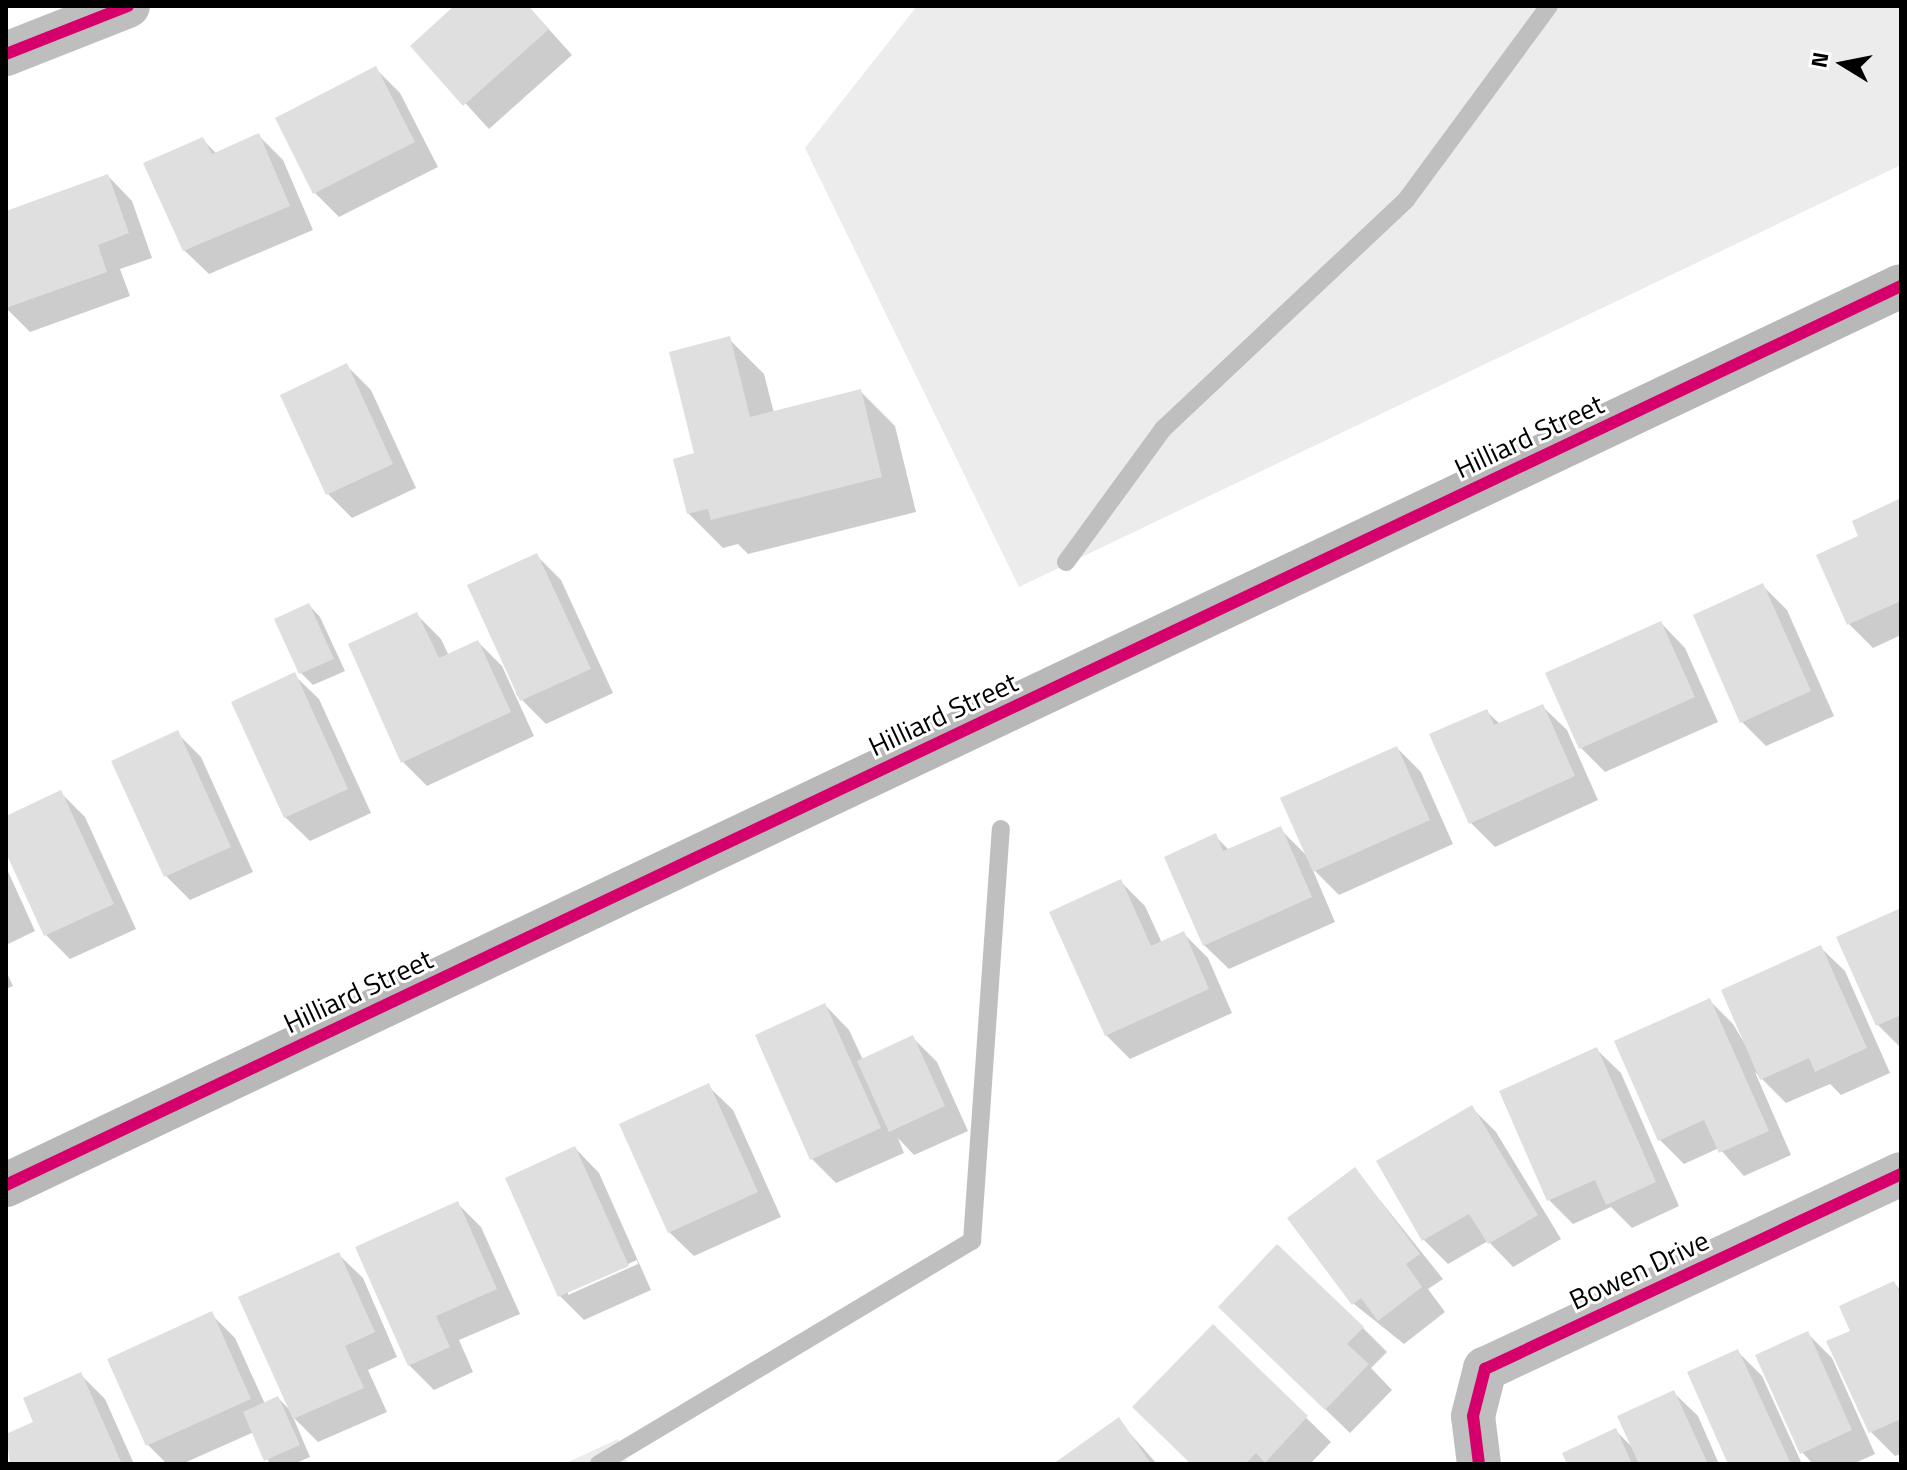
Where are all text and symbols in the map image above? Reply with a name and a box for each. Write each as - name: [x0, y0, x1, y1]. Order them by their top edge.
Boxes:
- north arrow: [1803, 24, 1883, 104]
- text: N: [1801, 49, 1837, 70]
- street label: Hilliard Street: [1449, 387, 1609, 485]
- street label: Hilliard Street: [863, 665, 1023, 763]
- street label: Hilliard Street: [278, 942, 438, 1040]
- street label: Bowen Drive: [1564, 1223, 1714, 1317]

